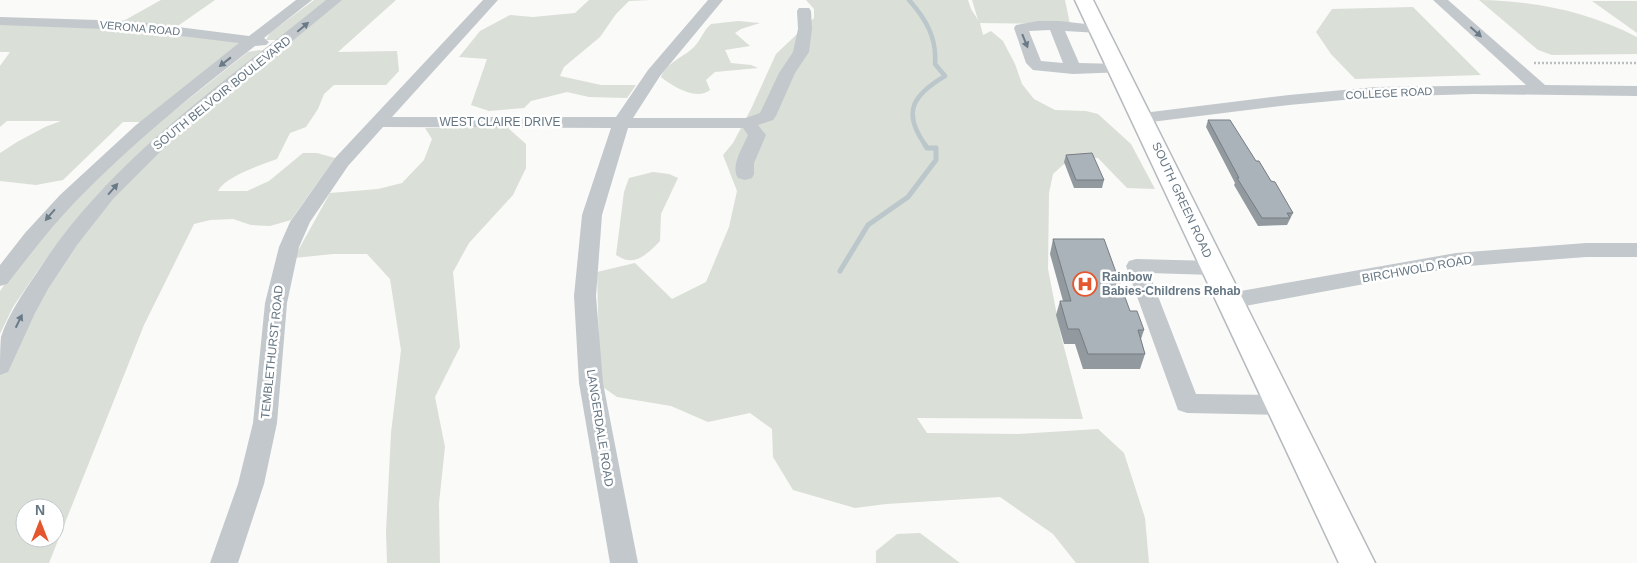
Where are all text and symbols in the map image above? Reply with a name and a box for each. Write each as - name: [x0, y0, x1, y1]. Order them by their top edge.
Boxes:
- street label: VERONA ROAD: [99, 19, 181, 37]
- one-way arrow: [296, 21, 309, 32]
- one-way arrow: [1470, 27, 1483, 38]
- street label: SOUTH BELVOIR BOULEVARD: [150, 33, 294, 153]
- one-way arrow: [1022, 34, 1030, 48]
- one-way arrow: [219, 57, 232, 68]
- street label: COLLEGE ROAD: [1345, 85, 1433, 101]
- street label: WEST CLAIRE DRIVE: [439, 115, 561, 129]
- street label: SOUTH GREEN ROAD: [1149, 140, 1215, 260]
- one-way arrow: [107, 183, 119, 195]
- one-way arrow: [45, 208, 56, 221]
- street label: BIRCHWOLD ROAD: [1361, 252, 1473, 286]
- place label: Rainbow Babies-Childrens Rehab: [1102, 270, 1241, 298]
- hospital icon: Rainbow Babies-Childrens Rehab: [1072, 271, 1098, 297]
- street label: TEMBLETHURST ROAD: [258, 284, 286, 420]
- one-way arrow: [16, 314, 24, 328]
- street label: LANGERDALE ROAD: [584, 368, 616, 488]
- north arrow: [15, 498, 65, 548]
- text: N: [35, 502, 45, 518]

